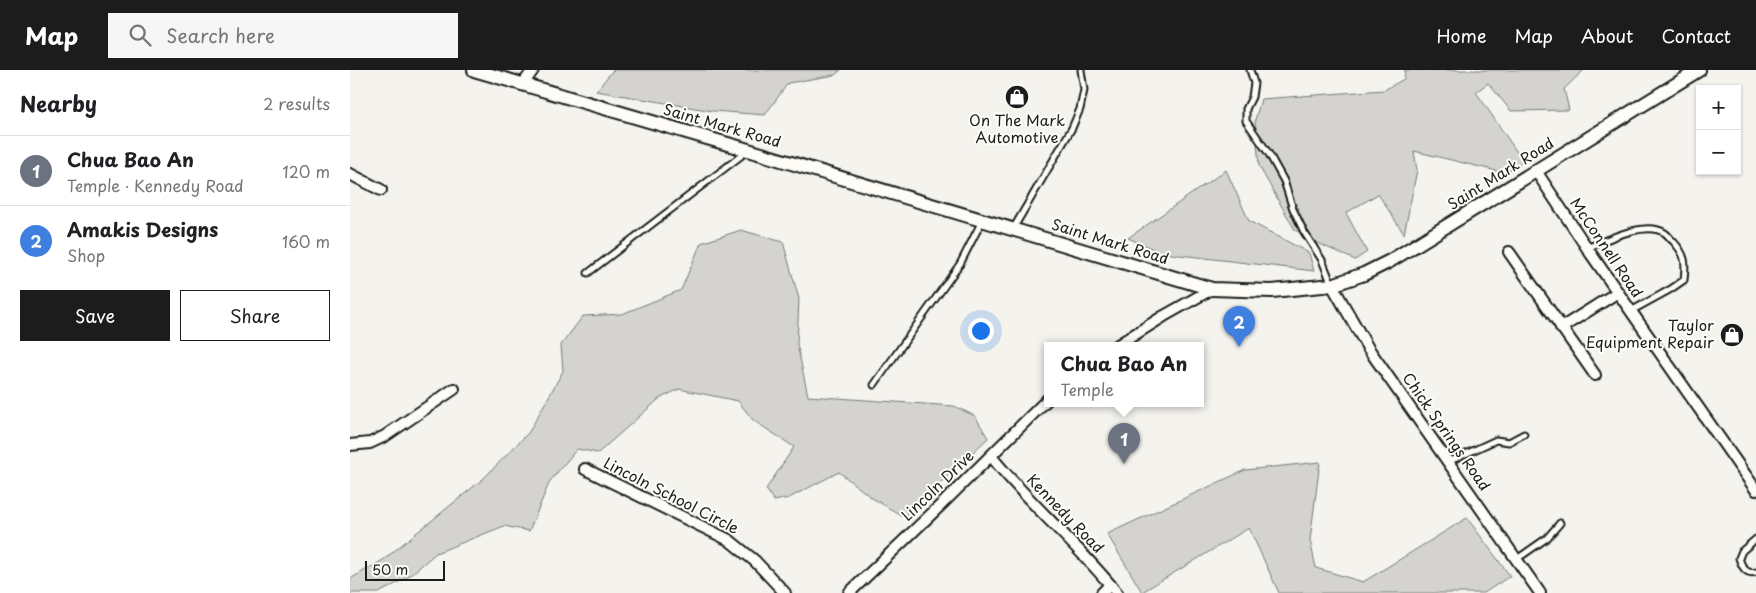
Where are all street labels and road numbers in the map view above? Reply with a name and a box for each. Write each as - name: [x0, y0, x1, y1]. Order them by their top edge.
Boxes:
- street label: Saint Mark Road: [661, 97, 784, 152]
- street label: Saint Mark Road: [1443, 131, 1558, 215]
- street label: McConnell Road: [1565, 193, 1649, 302]
- street label: Saint Mark Road: [1049, 212, 1172, 269]
- street label: Chick Springs Road: [1398, 367, 1497, 495]
- street label: Lincoln Drive: [895, 444, 979, 526]
- street label: Lincoln School Circle: [600, 451, 743, 539]
- street label: Kennedy Road: [1022, 468, 1110, 558]

